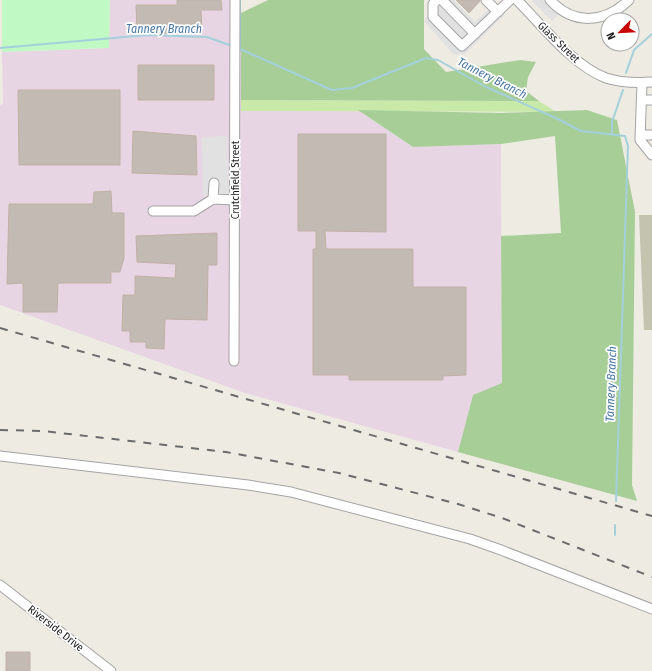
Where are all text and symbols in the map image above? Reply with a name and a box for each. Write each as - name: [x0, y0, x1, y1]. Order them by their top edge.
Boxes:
- north arrow: [600, 12, 640, 52]
- street label: Glass Street: [535, 19, 583, 66]
- water label: Tannery Branch: [126, 22, 202, 36]
- text: N: [604, 30, 619, 42]
- water label: Tannery Branch: [455, 55, 529, 101]
- street label: Crutchfield Street: [229, 140, 242, 219]
- water label: Tannery Branch: [603, 346, 619, 422]
- street label: Riverside Drive: [25, 603, 86, 654]

